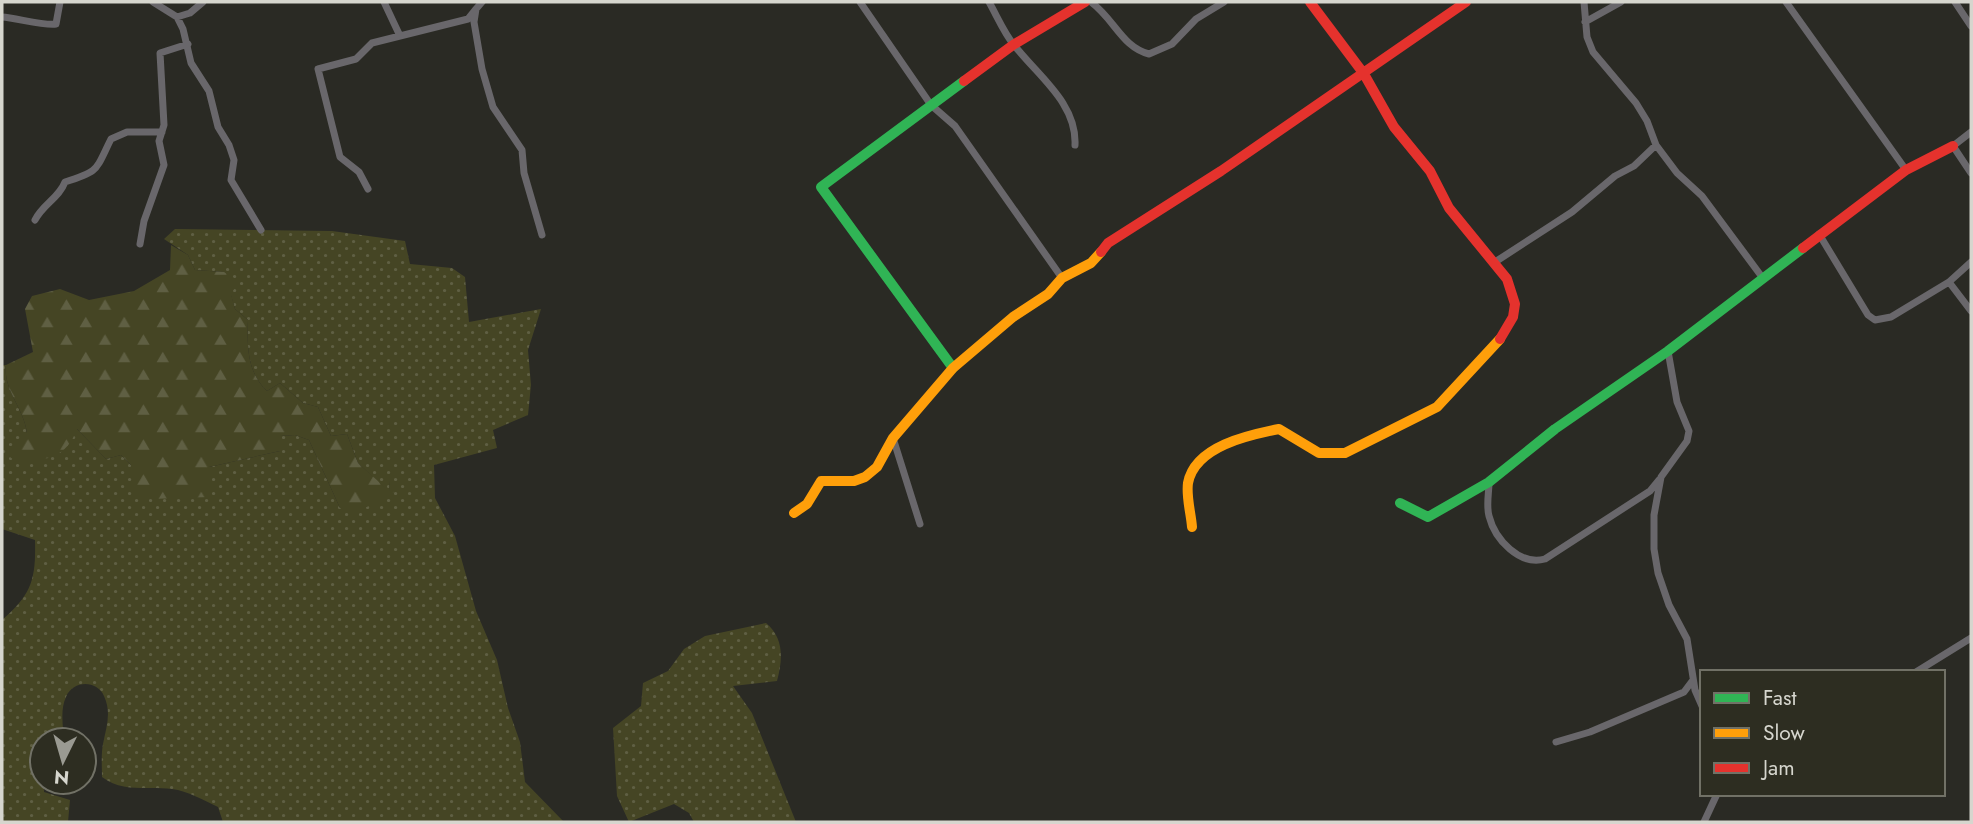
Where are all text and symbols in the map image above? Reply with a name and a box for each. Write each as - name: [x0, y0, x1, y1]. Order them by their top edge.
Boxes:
- legend: [1700, 670, 1945, 796]
- text: Fast: [1763, 683, 1796, 713]
- text: Slow: [1763, 718, 1805, 748]
- north arrow: [28, 726, 98, 796]
- text: Jam: [1760, 753, 1795, 783]
- text: N: [53, 763, 70, 792]

